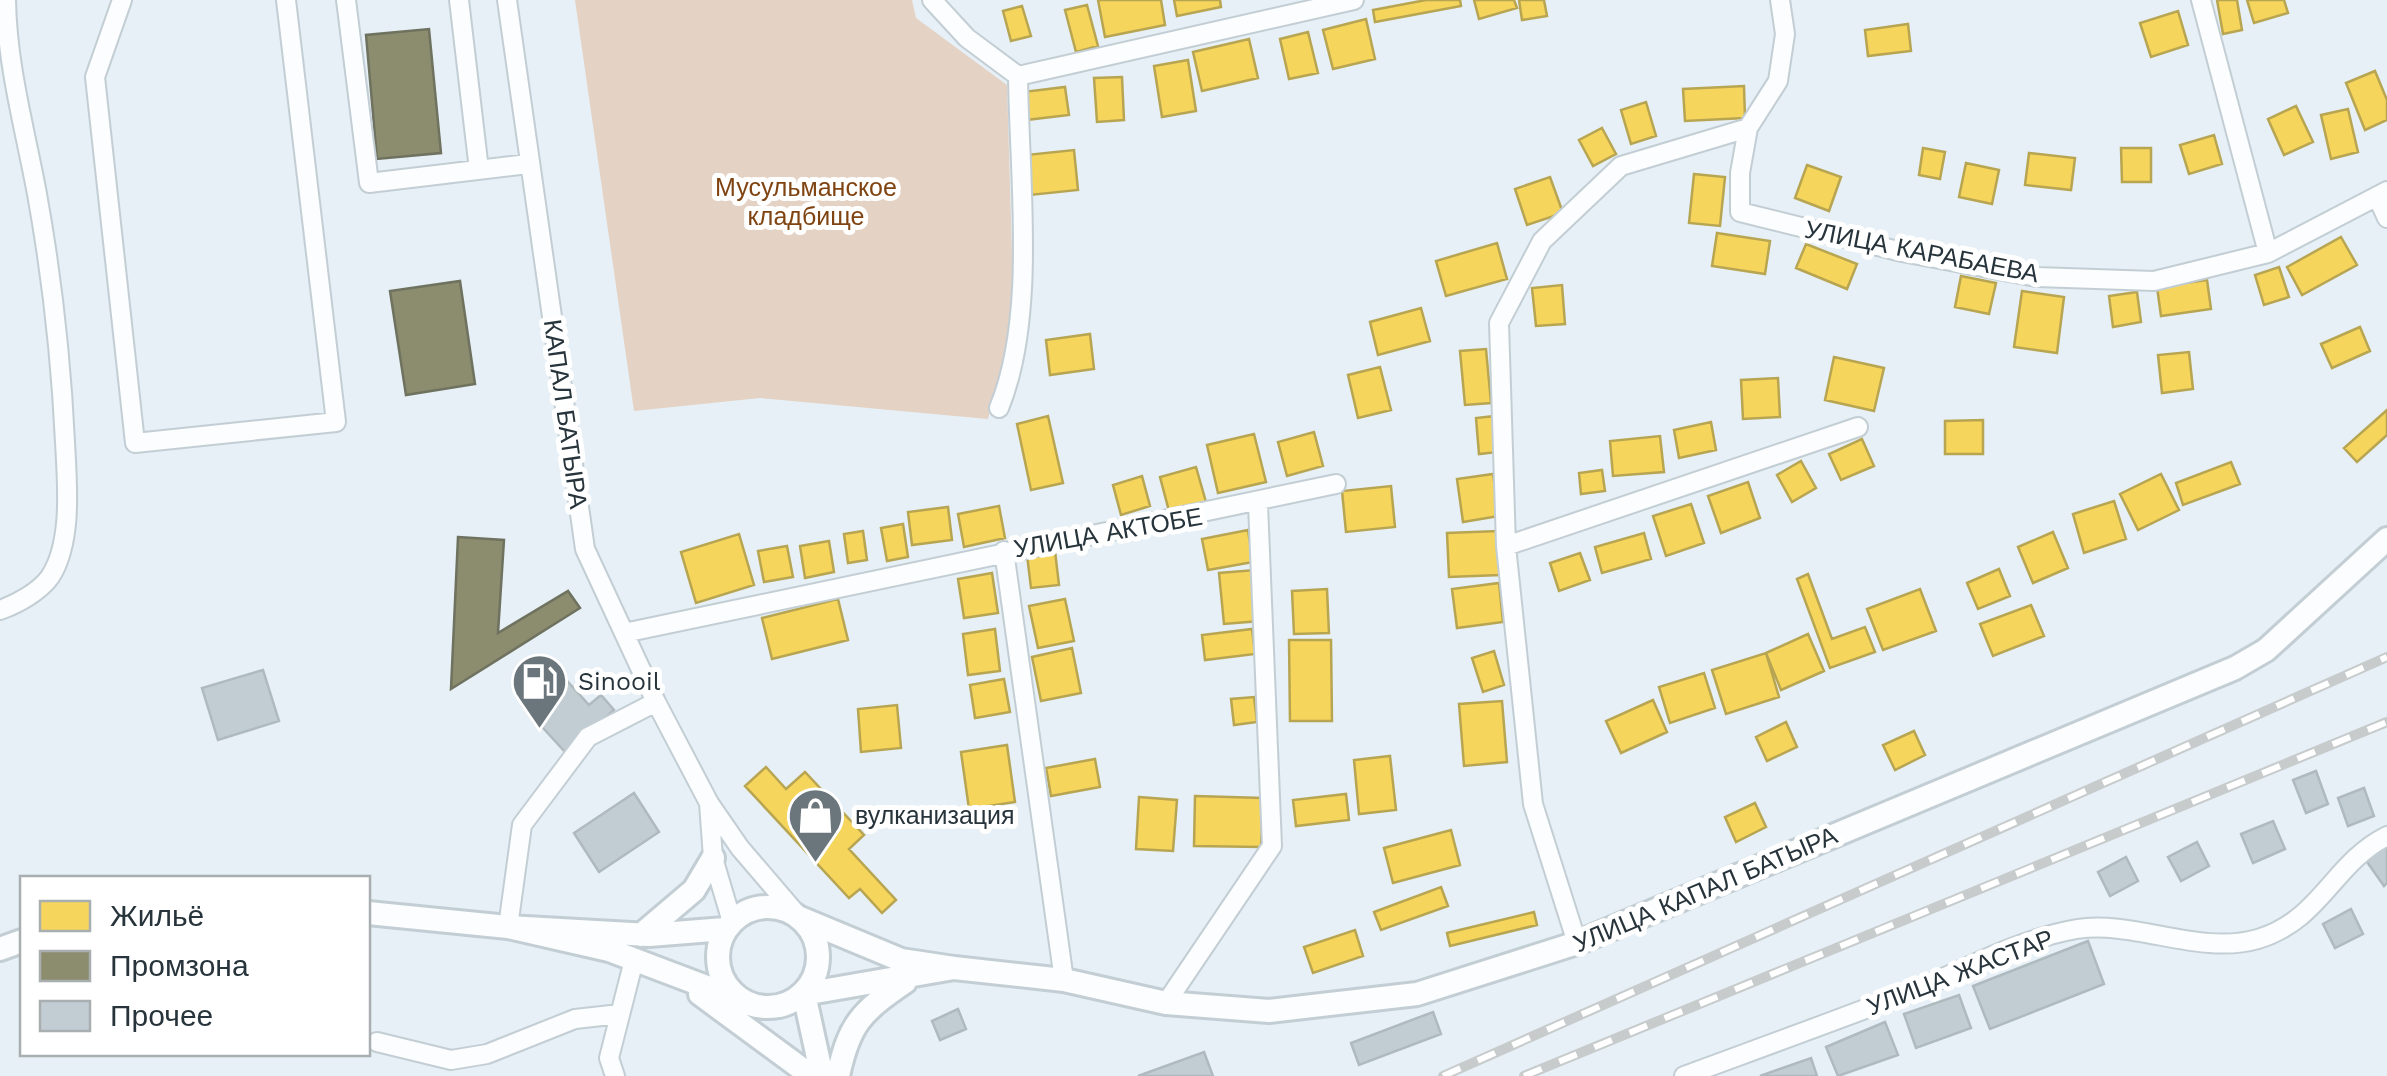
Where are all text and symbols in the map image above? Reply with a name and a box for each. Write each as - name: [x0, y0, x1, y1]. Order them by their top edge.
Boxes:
- park label: Мусульманское кладбище: [715, 173, 897, 231]
- street label: УЛИЦА КАРАБАЕВА: [1802, 215, 2042, 288]
- street label: КАПАЛ БАТЫРА: [538, 318, 593, 511]
- street label: УЛИЦА АКТОБЕ: [1011, 502, 1205, 563]
- fuel station icon: Sinooil: [509, 651, 569, 730]
- place label: Sinooil: [578, 667, 661, 696]
- shop icon: вулканизация: [786, 785, 846, 864]
- place label: вулканизация: [855, 801, 1015, 830]
- street label: УЛИЦА КАПАЛ БАТЫРА: [1569, 821, 1842, 958]
- legend: [20, 876, 370, 1056]
- text: Жильё: [110, 898, 204, 933]
- street label: УЛИЦА ЖАСТАР: [1863, 924, 2057, 1021]
- text: Промзона: [110, 948, 249, 983]
- text: Прочее: [110, 998, 213, 1033]

